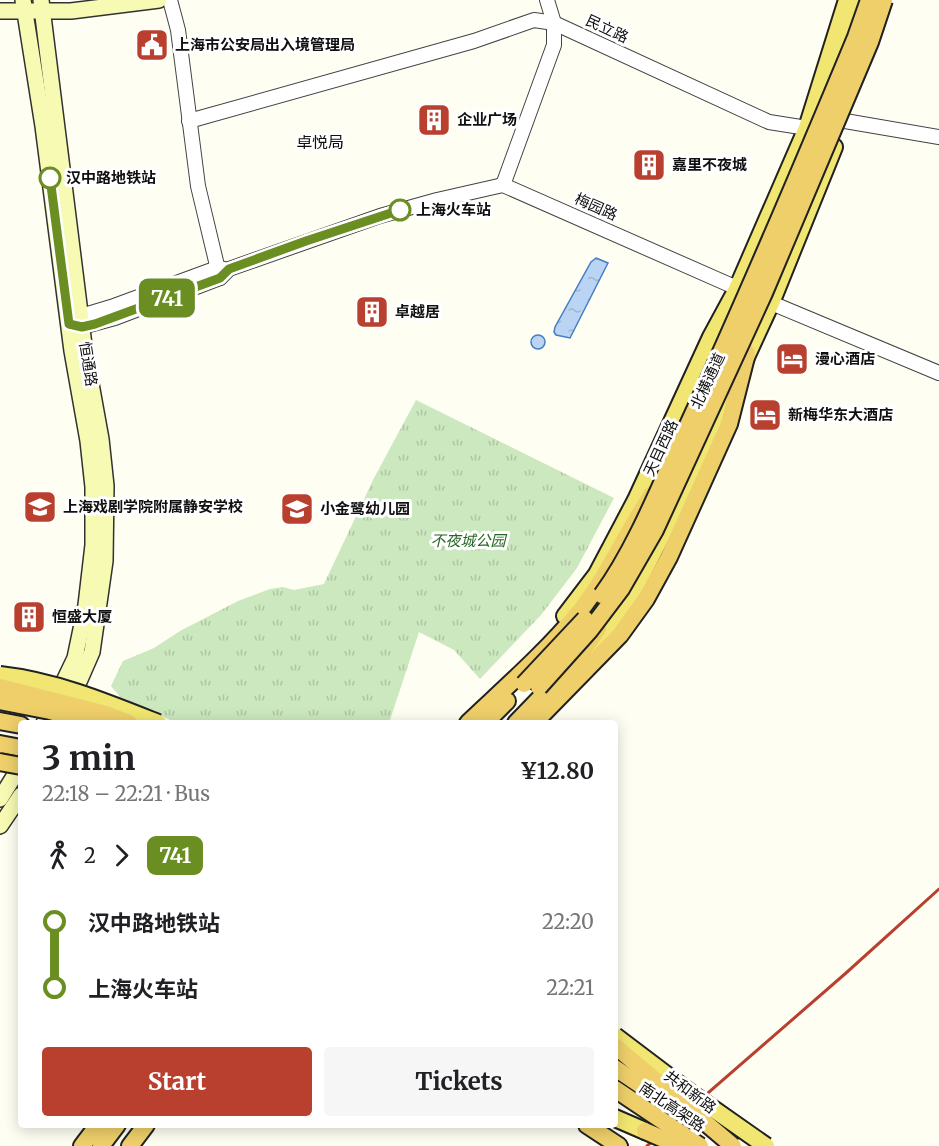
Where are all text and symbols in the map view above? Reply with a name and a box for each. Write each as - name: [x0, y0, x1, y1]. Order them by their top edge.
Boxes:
- street label: 民立路: [583, 10, 632, 47]
- public building icon: 上海市公安局出入境管理局: [134, 27, 170, 63]
- place label: 上海市公安局出入境管理局: [175, 35, 355, 54]
- building icon: 企业广场: [416, 102, 452, 138]
- place label: 企业广场: [457, 110, 517, 129]
- district label: 卓悦局: [296, 132, 344, 152]
- building icon: 嘉里不夜城: [631, 147, 667, 183]
- place label: 嘉里不夜城: [672, 155, 747, 174]
- marker: 汉中路地铁站: [39, 167, 61, 189]
- place label: 汉中路地铁站: [66, 168, 156, 187]
- street label: 梅园路: [572, 189, 621, 224]
- marker: 上海火车站: [389, 199, 411, 221]
- place label: 上海火车站: [416, 200, 491, 219]
- line badge: 741: [132, 278, 201, 318]
- text: 741: [151, 285, 183, 312]
- building icon: 卓越居: [354, 294, 390, 330]
- place label: 卓越居: [395, 302, 440, 321]
- street label: 恒通路: [76, 340, 101, 388]
- hotel icon: 漫心酒店: [774, 341, 810, 377]
- place label: 漫心酒店: [815, 349, 875, 368]
- street label: 北横通道: [686, 350, 729, 412]
- hotel icon: 新梅华东大酒店: [747, 397, 783, 433]
- place label: 新梅华东大酒店: [788, 405, 893, 424]
- street label: 天目西路: [639, 417, 682, 479]
- school or university icon: 上海戏剧学院附属静安学校: [22, 489, 58, 525]
- school or university icon: 小金鹭幼儿园: [279, 491, 315, 527]
- place label: 上海戏剧学院附属静安学校: [63, 497, 243, 516]
- place label: 小金鹭幼儿园: [320, 499, 410, 518]
- park label: 不夜城公园: [430, 531, 507, 550]
- building icon: 恒盛大厦: [11, 599, 47, 635]
- place label: 恒盛大厦: [52, 607, 112, 626]
- text: 3 min: [42, 738, 135, 779]
- text: ¥12.80: [520, 757, 594, 785]
- text: 22:18 – 22:21 · Bus: [42, 781, 210, 806]
- icon: walk: [42, 839, 75, 872]
- icon: forward: [105, 839, 138, 872]
- text: 741: [159, 842, 191, 869]
- text: 2: [84, 843, 96, 868]
- text: 汉中路地铁站: [88, 909, 220, 937]
- text: 22:20: [542, 909, 594, 934]
- text: 上海火车站: [88, 975, 198, 1003]
- text: 22:21: [546, 975, 594, 1000]
- button: Start: [42, 1047, 312, 1116]
- button: Tickets: [324, 1047, 594, 1116]
- street label: 共和新路: [661, 1066, 720, 1117]
- street label: 南北高架路: [636, 1078, 709, 1135]

